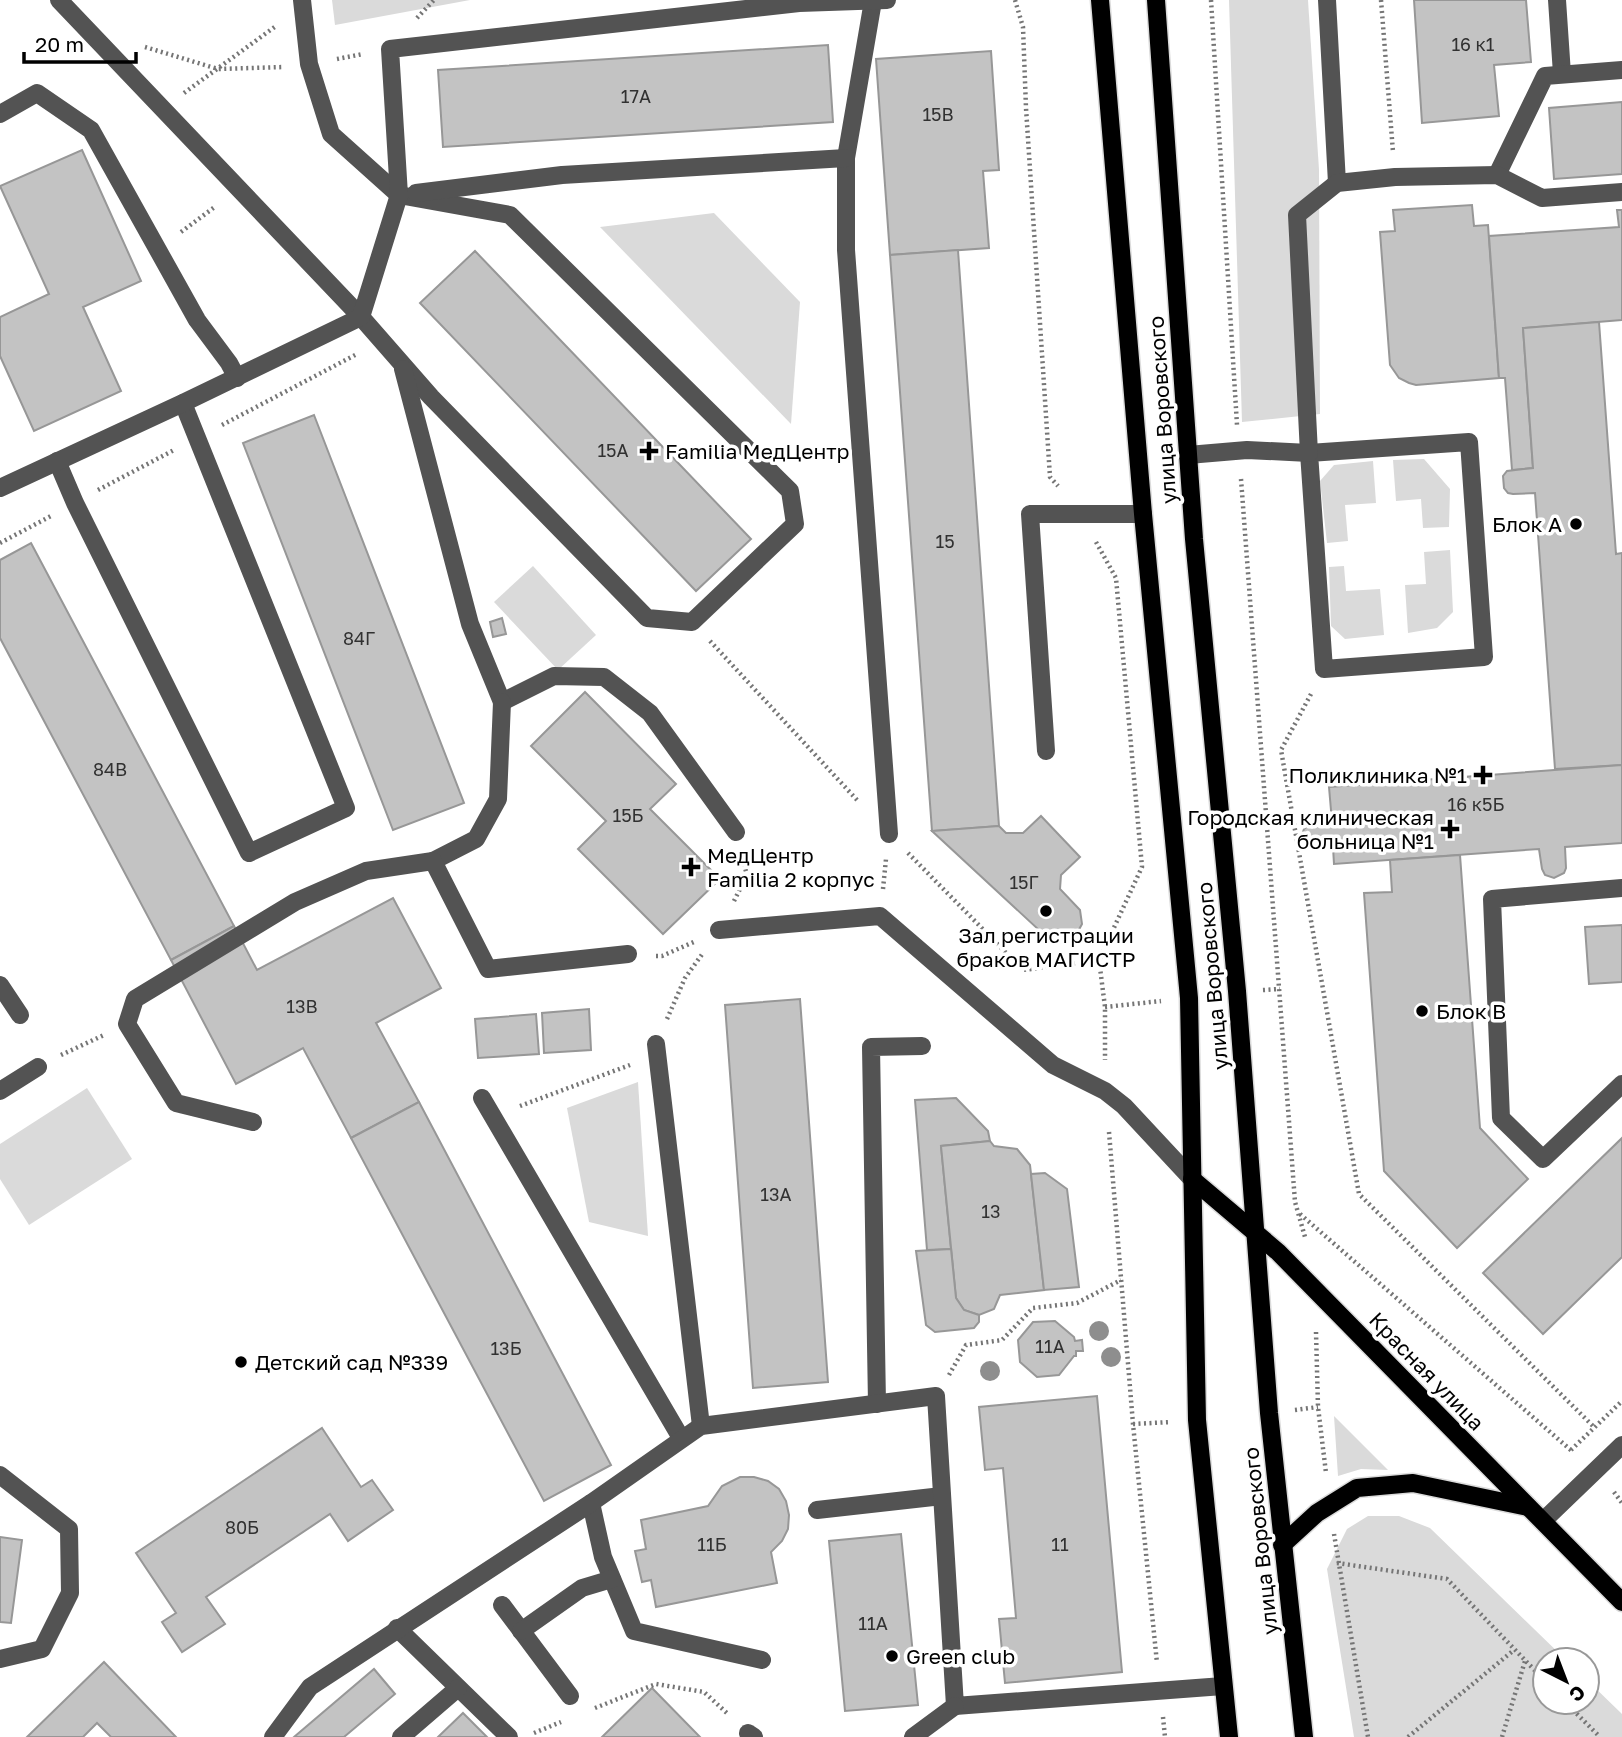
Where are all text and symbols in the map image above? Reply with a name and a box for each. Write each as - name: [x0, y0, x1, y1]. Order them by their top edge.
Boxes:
- scale bar: [24, 21, 136, 65]
- text: 20 m: [35, 31, 84, 57]
- house number: 16 к1: [1451, 33, 1495, 55]
- house number: 17А: [621, 85, 651, 107]
- house number: 15В: [922, 103, 954, 125]
- street label: улица Воровского: [1142, 315, 1182, 505]
- place label: Familia МедЦентр: [665, 438, 849, 464]
- house number: 15А: [597, 439, 629, 461]
- marker: Familia МедЦентр: [639, 441, 659, 461]
- place label: Блок А: [1492, 511, 1562, 537]
- marker: Блок А: [1568, 516, 1584, 532]
- house number: 15: [935, 530, 955, 552]
- house number: 84Г: [343, 627, 375, 649]
- house number: 84В: [93, 758, 127, 780]
- place label: Поликлиника №1: [1288, 762, 1467, 788]
- marker: Поликлиника №1: [1473, 765, 1493, 785]
- house number: 16 к5Б: [1448, 793, 1504, 815]
- house number: 15Б: [612, 804, 644, 826]
- place label: Городская клиническая больница №1: [1187, 804, 1434, 854]
- marker: Городская клиническая больница №1: [1440, 819, 1460, 839]
- place label: МедЦентр Familia 2 корпус: [707, 842, 875, 892]
- marker: МедЦентр Familia 2 корпус: [681, 857, 701, 877]
- house number: 15Г: [1009, 871, 1039, 893]
- street label: улица Воровского: [1191, 881, 1233, 1071]
- marker: Зал регистрации браков МАГИСТР: [1038, 903, 1054, 919]
- place label: Зал регистрации браков МАГИСТР: [956, 922, 1136, 972]
- house number: 13В: [286, 995, 318, 1017]
- place label: Блок В: [1436, 998, 1506, 1024]
- marker: Блок В: [1414, 1003, 1430, 1019]
- house number: 13А: [760, 1183, 792, 1205]
- house number: 13: [981, 1200, 1001, 1222]
- street label: Красная улица: [1364, 1306, 1490, 1436]
- house number: 11А: [1035, 1335, 1065, 1357]
- house number: 13Б: [490, 1337, 522, 1359]
- place label: Детский сад №339: [255, 1349, 448, 1375]
- marker: Детский сад №339: [233, 1354, 249, 1370]
- street label: улица Воровского: [1237, 1446, 1283, 1636]
- house number: 80Б: [225, 1516, 259, 1538]
- house number: 11Б: [697, 1533, 727, 1555]
- house number: 11: [1051, 1533, 1069, 1555]
- house number: 11А: [858, 1612, 888, 1634]
- place label: Green club: [906, 1643, 1015, 1669]
- north arrow: [1531, 1646, 1601, 1716]
- marker: Green club: [884, 1648, 900, 1664]
- text: С: [1565, 1681, 1590, 1707]

